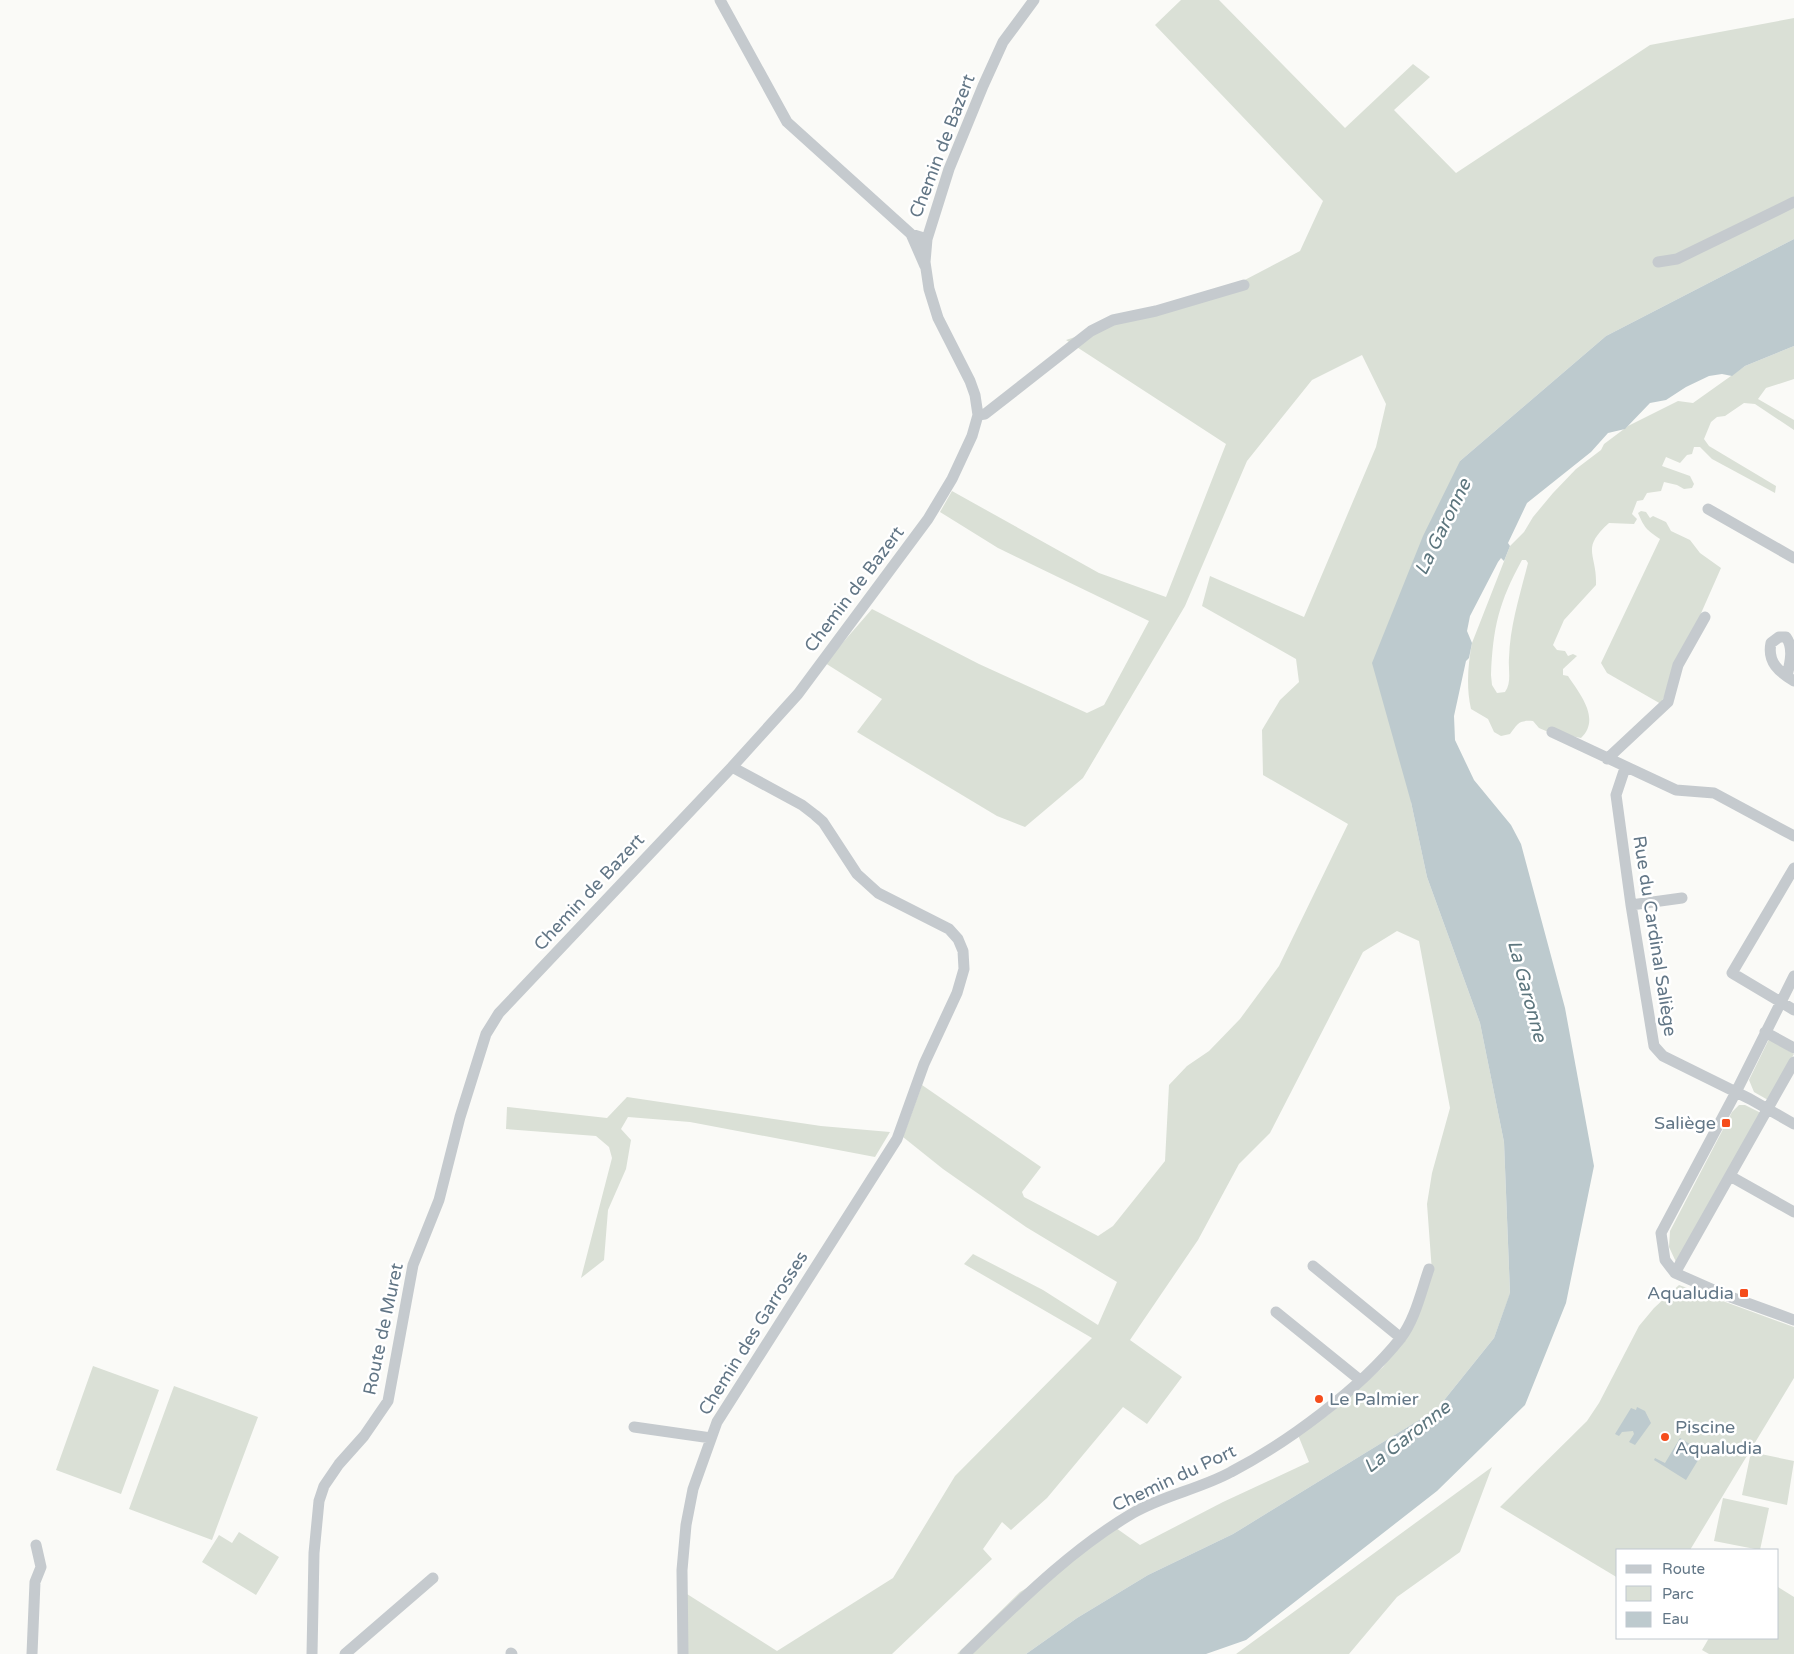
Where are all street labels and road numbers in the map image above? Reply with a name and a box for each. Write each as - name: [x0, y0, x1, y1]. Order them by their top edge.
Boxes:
- street label: Chemin de Bazert: [904, 71, 980, 221]
- street label: Chemin de Bazert: [799, 522, 909, 656]
- street label: Chemin de Bazert: [529, 829, 649, 955]
- street label: Rue du Cardinal Saliège: [1628, 834, 1682, 1038]
- street label: Chemin des Garrosses: [693, 1247, 813, 1419]
- street label: Route de Muret: [358, 1261, 408, 1397]
- street label: Chemin du Port: [1109, 1440, 1239, 1516]

